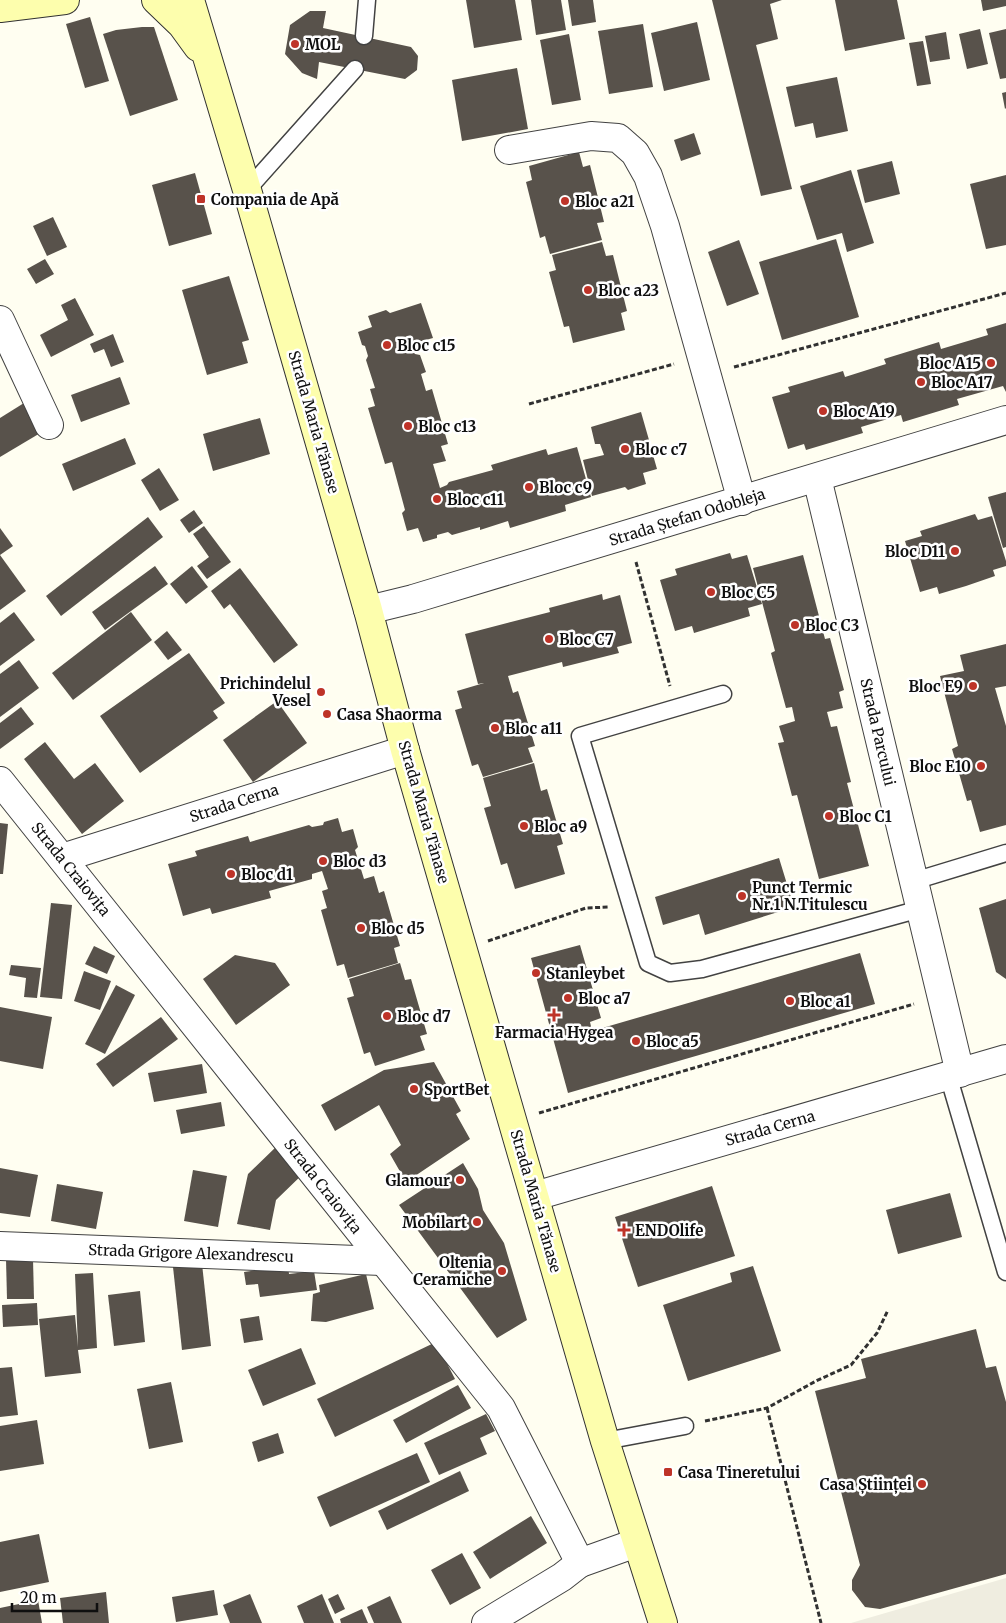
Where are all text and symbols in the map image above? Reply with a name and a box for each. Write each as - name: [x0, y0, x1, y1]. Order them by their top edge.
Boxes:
- place label: MOL: [305, 35, 341, 54]
- marker: MOL: [289, 38, 301, 50]
- place label: Compania de Apă: [211, 190, 340, 209]
- place label: Bloc a21: [575, 192, 635, 211]
- marker: Compania de Apă: [195, 193, 207, 205]
- marker: Bloc a21: [559, 195, 571, 207]
- place label: Bloc a23: [598, 281, 659, 300]
- marker: Bloc a23: [582, 284, 594, 296]
- place label: Bloc c15: [397, 336, 455, 355]
- marker: Bloc c15: [381, 339, 393, 351]
- street label: Strada Maria Tănase: [284, 348, 344, 496]
- place label: Bloc A15: [919, 354, 981, 373]
- marker: Bloc A15: [985, 357, 997, 369]
- place label: Bloc A17: [931, 373, 992, 392]
- marker: Bloc A17: [915, 376, 927, 388]
- place label: Bloc A19: [833, 402, 895, 421]
- marker: Bloc A19: [817, 405, 829, 417]
- place label: Bloc c13: [418, 417, 476, 436]
- marker: Bloc c13: [402, 420, 414, 432]
- place label: Bloc c7: [635, 440, 687, 459]
- marker: Bloc c7: [619, 443, 631, 455]
- place label: Bloc c9: [539, 478, 592, 497]
- marker: Bloc c9: [523, 481, 535, 493]
- street label: Strada Ștefan Odobleja: [607, 484, 768, 551]
- place label: Bloc c11: [447, 490, 504, 509]
- marker: Bloc c11: [431, 493, 443, 505]
- place label: Bloc D11: [885, 542, 945, 561]
- marker: Bloc D11: [949, 545, 961, 557]
- place label: Bloc C5: [721, 583, 775, 602]
- marker: Bloc C5: [705, 586, 717, 598]
- place label: Bloc C3: [805, 616, 859, 635]
- marker: Bloc C3: [789, 619, 801, 631]
- place label: Bloc C7: [559, 630, 614, 649]
- marker: Bloc C7: [543, 633, 555, 645]
- place label: Prichindelul Vesel: [220, 674, 311, 710]
- street label: Strada Parcului: [856, 676, 900, 788]
- place label: Bloc E9: [909, 677, 963, 696]
- marker: Bloc E9: [967, 680, 979, 692]
- marker: Prichindelul Vesel: [315, 686, 327, 698]
- place label: Casa Shaorma: [337, 705, 443, 724]
- marker: Casa Shaorma: [321, 708, 333, 720]
- place label: Bloc a11: [505, 719, 562, 738]
- marker: Bloc a11: [489, 722, 501, 734]
- street label: Strada Maria Tănase: [394, 738, 454, 886]
- place label: Bloc E10: [909, 757, 971, 776]
- marker: Bloc E10: [975, 760, 987, 772]
- street label: Strada Cerna: [187, 780, 281, 826]
- place label: Bloc C1: [839, 807, 892, 826]
- marker: Bloc C1: [823, 810, 835, 822]
- place label: Bloc a9: [534, 817, 587, 836]
- street label: Strada Craiovița: [27, 818, 115, 920]
- marker: Bloc a9: [518, 820, 530, 832]
- place label: Bloc d3: [333, 852, 387, 871]
- marker: Bloc d3: [317, 855, 329, 867]
- place label: Bloc d1: [241, 865, 293, 884]
- marker: Bloc d1: [225, 868, 237, 880]
- place label: Punct Termic Nr.1 N.Titulescu: [752, 878, 868, 914]
- marker: Punct Termic Nr.1 N.Titulescu: [736, 890, 748, 902]
- place label: Bloc d5: [371, 919, 425, 938]
- marker: Bloc d5: [355, 922, 367, 934]
- place label: Stanleybet: [546, 964, 625, 983]
- marker: Stanleybet: [530, 967, 542, 979]
- place label: Bloc a7: [578, 989, 630, 1008]
- marker: Bloc a7: [562, 992, 574, 1004]
- place label: Bloc a1: [800, 992, 851, 1011]
- marker: Bloc a1: [784, 995, 796, 1007]
- place label: Bloc d7: [397, 1007, 451, 1026]
- marker: Farmacia Hygea: [548, 1009, 560, 1021]
- marker: Bloc d7: [381, 1010, 393, 1022]
- place label: Farmacia Hygea: [495, 1023, 614, 1042]
- place label: Bloc a5: [646, 1032, 699, 1051]
- marker: Bloc a5: [630, 1035, 642, 1047]
- place label: SportBet: [424, 1080, 490, 1099]
- marker: SportBet: [408, 1083, 420, 1095]
- street label: Strada Cerna: [723, 1106, 817, 1150]
- street label: Strada Maria Tănase: [506, 1127, 566, 1275]
- street label: Strada Craiovița: [279, 1135, 366, 1238]
- place label: Glamour: [385, 1171, 450, 1190]
- marker: Glamour: [454, 1174, 466, 1186]
- place label: Mobilart: [402, 1213, 467, 1232]
- marker: Mobilart: [471, 1216, 483, 1228]
- place label: ENDOlife: [635, 1221, 703, 1240]
- marker: ENDOlife: [617, 1223, 631, 1237]
- street label: Strada Grigore Alexandrescu: [88, 1240, 294, 1266]
- place label: Oltenia Ceramiche: [413, 1253, 493, 1289]
- marker: Oltenia Ceramiche: [496, 1265, 508, 1277]
- place label: Casa Tineretului: [678, 1463, 800, 1482]
- marker: Casa Tineretului: [662, 1466, 674, 1478]
- place label: Casa Științei: [820, 1475, 912, 1494]
- marker: Casa Științei: [916, 1478, 928, 1490]
- scale bar: [12, 1580, 98, 1612]
- text: 20 m: [20, 1588, 57, 1607]

